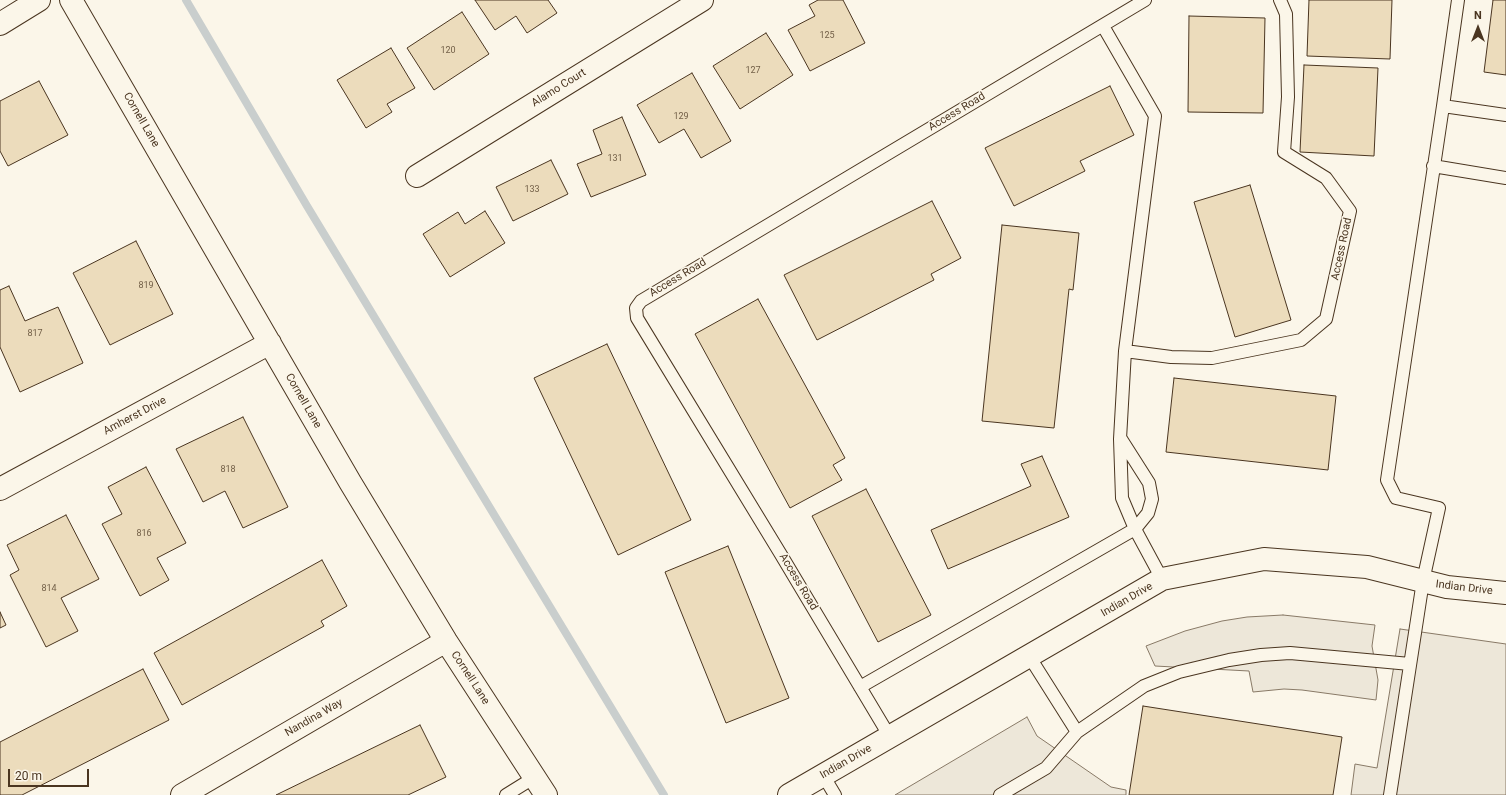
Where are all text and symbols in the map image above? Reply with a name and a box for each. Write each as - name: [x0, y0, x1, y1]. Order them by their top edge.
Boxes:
- north arrow: [1458, 8, 1498, 48]
- text: N: [1474, 9, 1482, 22]
- house number: 125: [819, 31, 835, 41]
- house number: 120: [440, 46, 456, 56]
- street label: Alamo Court: [529, 66, 589, 110]
- house number: 127: [745, 66, 761, 76]
- street label: Cornell Lane: [120, 90, 162, 150]
- street label: Access Road: [926, 90, 988, 134]
- house number: 129: [673, 112, 689, 122]
- house number: 131: [607, 154, 623, 164]
- house number: 133: [524, 185, 540, 195]
- street label: Access Road: [1329, 216, 1355, 282]
- street label: Access Road: [647, 256, 709, 300]
- house number: 819: [138, 281, 154, 291]
- house number: 817: [27, 329, 43, 339]
- street label: Cornell Lane: [282, 371, 324, 431]
- street label: Amherst Drive: [101, 394, 169, 438]
- house number: 818: [220, 465, 236, 475]
- house number: 816: [136, 529, 152, 539]
- street label: Access Road: [776, 551, 820, 613]
- street label: Indian Drive: [1435, 578, 1493, 598]
- street label: Indian Drive: [1099, 580, 1155, 620]
- house number: 814: [41, 584, 57, 594]
- street label: Cornell Lane: [448, 649, 492, 707]
- street label: Nandina Way: [283, 696, 345, 740]
- street label: Indian Drive: [818, 742, 874, 782]
- scale bar: [10, 761, 91, 787]
- text: 20 m: [15, 769, 42, 783]

